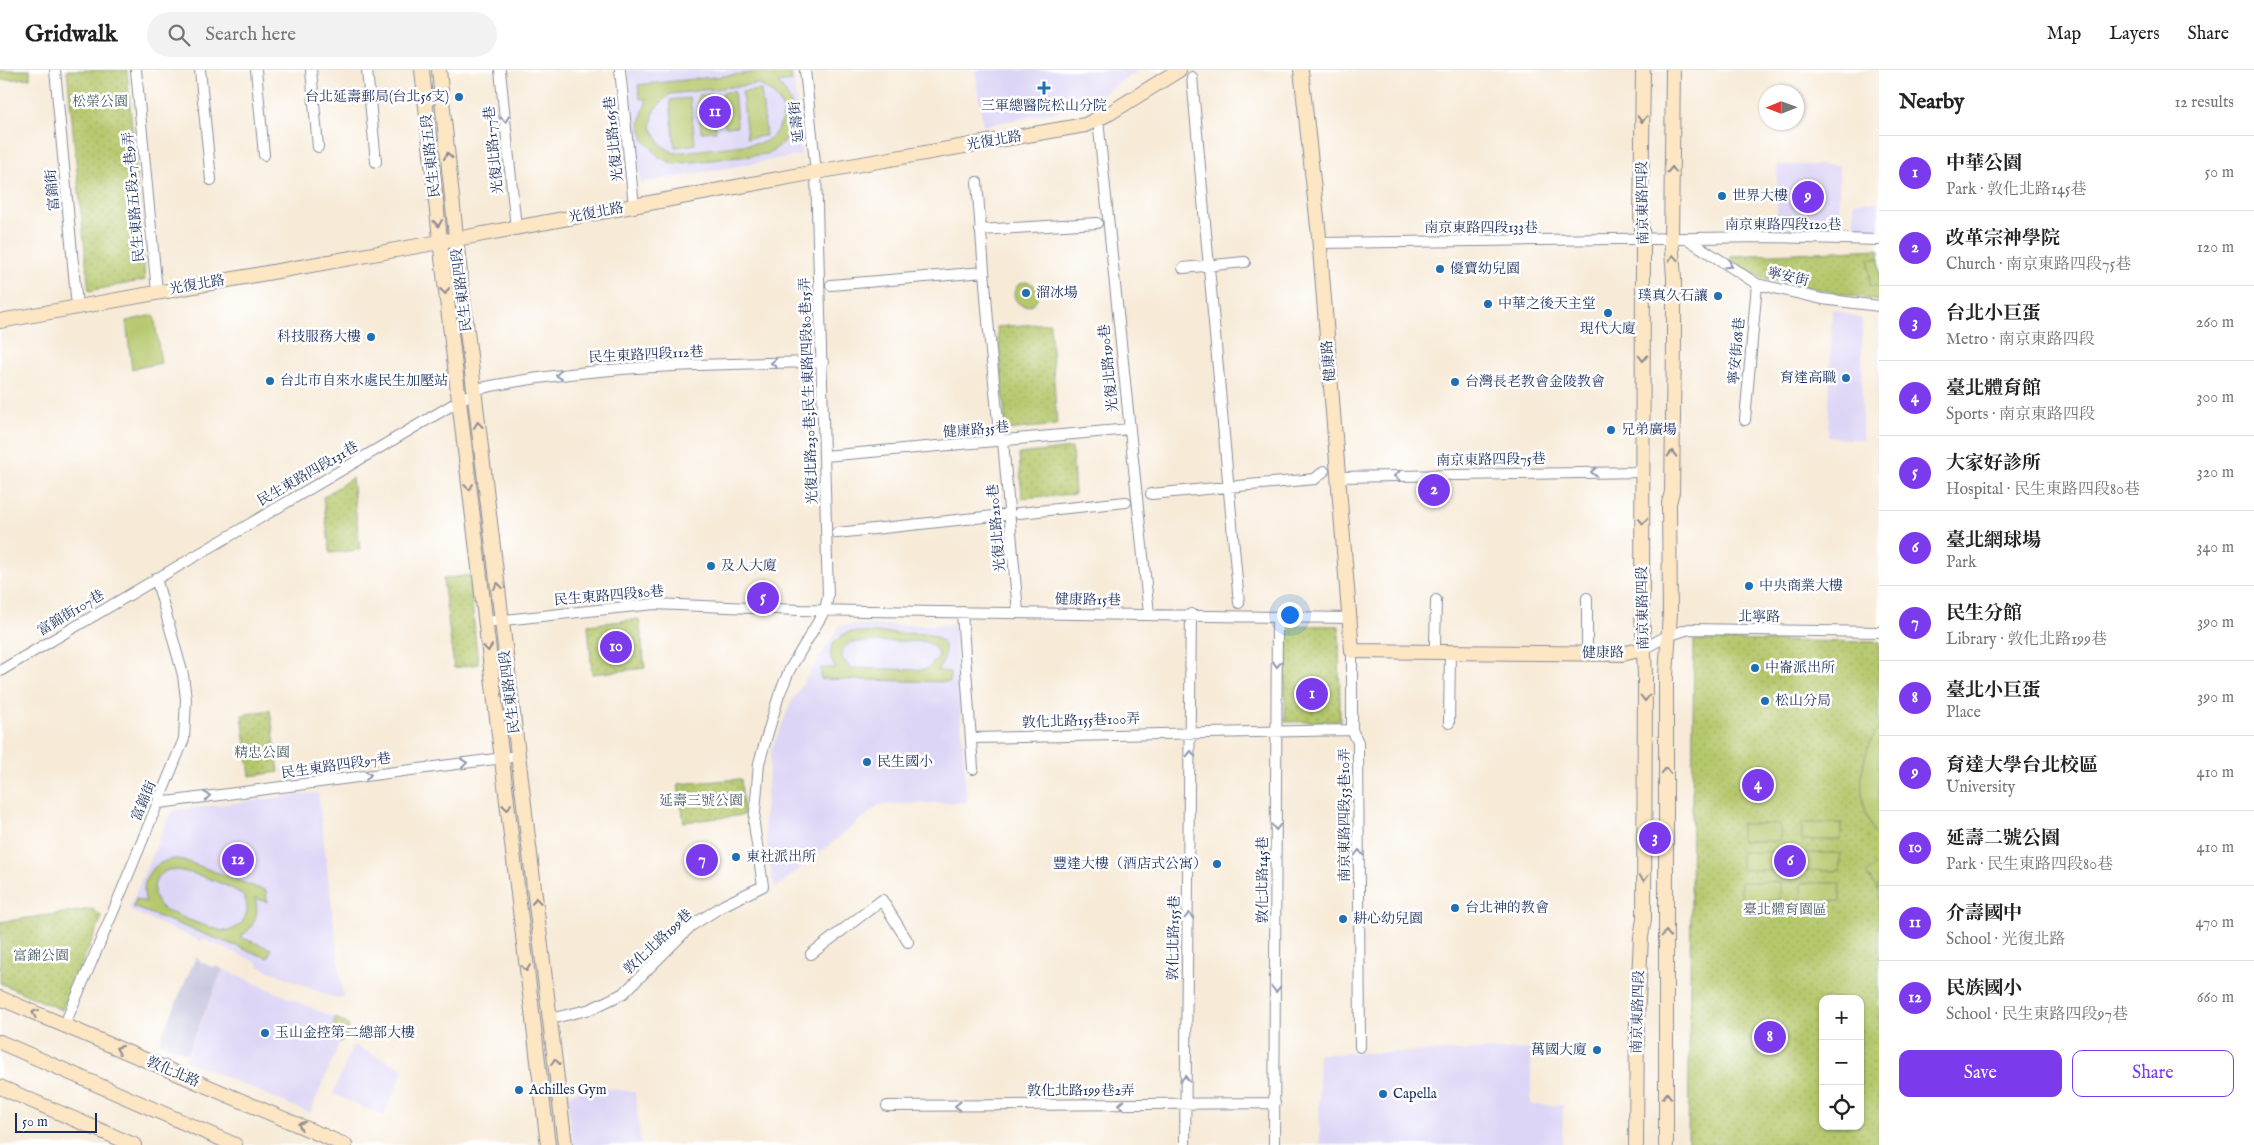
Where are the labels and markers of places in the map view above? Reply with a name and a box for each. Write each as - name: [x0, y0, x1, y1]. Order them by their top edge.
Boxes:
- marker: 三軍總醫院松山分院: [1037, 81, 1051, 95]
- place label: 台北延壽郵局(台北56支): [305, 88, 449, 106]
- marker: 台北延壽郵局(台北56支): [453, 91, 465, 103]
- pin: 11: [699, 93, 731, 131]
- place label: 三軍總醫院松山分院: [981, 97, 1107, 115]
- pin: 9: [1792, 178, 1824, 216]
- place label: 世界大樓: [1732, 187, 1788, 205]
- marker: 世界大樓: [1716, 190, 1728, 202]
- place label: 優寶幼兒園: [1450, 260, 1520, 278]
- marker: 優寶幼兒園: [1434, 263, 1446, 275]
- place label: 溜冰場: [1036, 284, 1078, 302]
- marker: 溜冰場: [1020, 287, 1032, 299]
- place label: 璞真久石讓: [1638, 287, 1708, 305]
- marker: 璞真久石讓: [1712, 290, 1724, 302]
- place label: 中華之後天主堂: [1498, 295, 1596, 313]
- marker: 中華之後天主堂: [1482, 298, 1494, 310]
- marker: 現代大廈: [1602, 307, 1614, 319]
- place label: 現代大廈: [1580, 320, 1636, 338]
- place label: 科技服務大樓: [277, 328, 361, 346]
- marker: 科技服務大樓: [365, 331, 377, 343]
- place label: 育達高職: [1780, 369, 1836, 387]
- place label: 台北市自來水處民生加壓站: [280, 372, 448, 390]
- marker: 育達高職: [1840, 372, 1852, 384]
- place label: 台灣長老教會金陵教會: [1465, 373, 1605, 391]
- marker: 台北市自來水處民生加壓站: [264, 375, 276, 387]
- marker: 台灣長老教會金陵教會: [1449, 376, 1461, 388]
- place label: 兄弟廣場: [1621, 421, 1677, 439]
- marker: 兄弟廣場: [1605, 424, 1617, 436]
- pin: 2: [1418, 471, 1450, 509]
- place label: 及人大廈: [721, 557, 777, 575]
- marker: 及人大廈: [705, 560, 717, 572]
- place label: 中央商業大樓: [1759, 577, 1843, 595]
- pin: 5: [747, 579, 779, 617]
- marker: 中央商業大樓: [1743, 580, 1755, 592]
- pin: 10: [600, 628, 632, 666]
- place label: 中崙派出所: [1765, 659, 1835, 677]
- marker: 中崙派出所: [1749, 662, 1761, 674]
- pin: 1: [1296, 675, 1328, 713]
- place label: 松山分局: [1775, 692, 1831, 710]
- marker: 松山分局: [1759, 695, 1771, 707]
- place label: 民生國小: [877, 753, 933, 771]
- marker: 民生國小: [861, 756, 873, 768]
- pin: 4: [1742, 766, 1774, 804]
- pin: 3: [1639, 819, 1671, 857]
- pin: 12: [222, 841, 254, 879]
- pin: 7: [686, 841, 718, 879]
- pin: 6: [1774, 842, 1806, 880]
- place label: 東社派出所: [746, 848, 816, 866]
- marker: 東社派出所: [730, 851, 742, 863]
- place label: 豐達大樓（酒店式公寓）: [1053, 855, 1207, 873]
- marker: 豐達大樓（酒店式公寓）: [1211, 858, 1223, 870]
- place label: 台北神的教會: [1465, 899, 1549, 917]
- marker: 台北神的教會: [1449, 902, 1461, 914]
- place label: 耕心幼兒園: [1353, 910, 1423, 928]
- marker: 耕心幼兒園: [1337, 913, 1349, 925]
- pin: 8: [1754, 1018, 1786, 1056]
- place label: 玉山金控第二總部大樓: [275, 1024, 415, 1042]
- marker: 玉山金控第二總部大樓: [259, 1027, 271, 1039]
- place label: 萬國大廈: [1531, 1041, 1587, 1059]
- marker: 萬國大廈: [1591, 1044, 1603, 1056]
- place label: Achilles Gym: [528, 1081, 607, 1099]
- marker: Achilles Gym: [513, 1084, 525, 1096]
- place label: Capella: [1393, 1085, 1438, 1103]
- marker: Capella: [1377, 1088, 1389, 1100]

